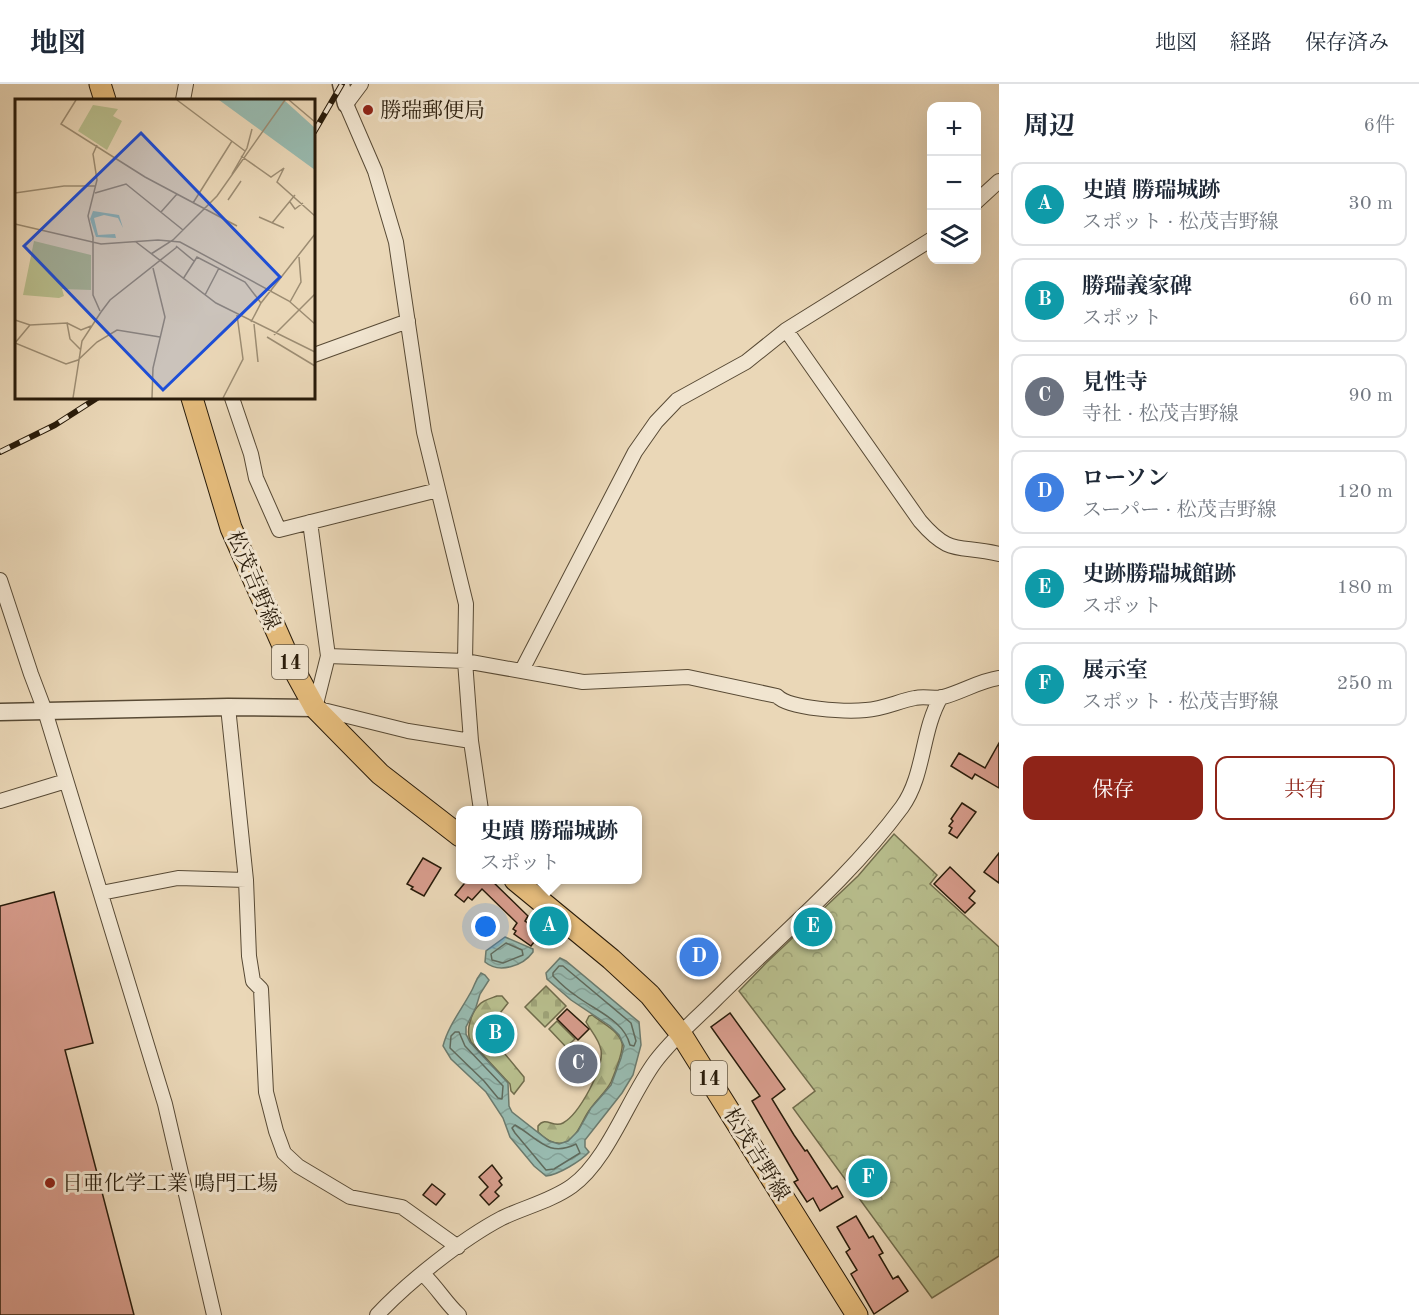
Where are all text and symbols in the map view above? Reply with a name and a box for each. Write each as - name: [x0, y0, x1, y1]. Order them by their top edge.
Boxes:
- text: 地図: [30, 31, 86, 59]
- text: 地図: [1155, 33, 1197, 54]
- text: 経路: [1230, 33, 1272, 54]
- text: 保存済み: [1305, 33, 1389, 54]
- inset map: [15, 99, 315, 399]
- place label: 勝瑞郵便局: [380, 99, 485, 122]
- map controls: [927, 102, 981, 264]
- button: +: [927, 102, 981, 156]
- marker: 勝瑞郵便局: [361, 103, 375, 117]
- text: 周辺: [1023, 114, 1075, 140]
- text: 6件: [1363, 116, 1395, 136]
- button: −: [927, 156, 981, 210]
- text: 史蹟 勝瑞城跡: [1082, 180, 1220, 202]
- text: A: [1037, 194, 1052, 214]
- text: 30 m: [1348, 194, 1393, 214]
- button: layers: [927, 210, 981, 264]
- text: スポット · 松茂吉野線: [1082, 213, 1279, 233]
- text: 勝瑞義家碑: [1082, 276, 1192, 298]
- text: B: [1037, 290, 1052, 310]
- text: 60 m: [1348, 290, 1393, 310]
- text: スポット: [1082, 309, 1162, 329]
- text: 見性寺: [1082, 372, 1148, 394]
- text: C: [1038, 386, 1051, 406]
- text: 90 m: [1348, 386, 1393, 406]
- text: 寺社 · 松茂吉野線: [1082, 405, 1239, 425]
- text: ローソン: [1082, 468, 1169, 490]
- text: D: [1037, 482, 1052, 502]
- text: 120 m: [1337, 482, 1393, 502]
- text: スーパー · 松茂吉野線: [1082, 501, 1277, 521]
- street label: 松茂吉野線: [222, 527, 285, 633]
- text: 史跡勝瑞城館跡: [1082, 564, 1236, 586]
- text: E: [1038, 578, 1051, 598]
- text: 180 m: [1337, 578, 1393, 598]
- text: スポット: [1082, 597, 1162, 617]
- road number: 14: [272, 645, 308, 679]
- text: 展示室: [1082, 660, 1148, 682]
- text: F: [1038, 674, 1051, 694]
- text: 250 m: [1337, 674, 1393, 694]
- text: スポット · 松茂吉野線: [1082, 693, 1279, 713]
- button: 保存: [1023, 756, 1203, 820]
- button: 共有: [1215, 756, 1395, 820]
- popup: [456, 806, 642, 884]
- text: 史蹟 勝瑞城跡: [480, 821, 618, 843]
- text: スポット: [480, 854, 560, 874]
- pin: A: [530, 904, 568, 948]
- pin: E: [794, 904, 832, 950]
- your location: [471, 912, 500, 941]
- pin: D: [680, 934, 718, 980]
- pin: B: [476, 1012, 514, 1056]
- pin: C: [558, 1042, 598, 1086]
- road number: 14: [691, 1061, 727, 1095]
- street label: 松茂吉野線: [719, 1104, 794, 1205]
- pin: F: [848, 1156, 888, 1200]
- place label: 日亜化学工業 鳴門工場: [62, 1172, 278, 1195]
- marker: 日亜化学工業 鳴門工場: [43, 1176, 57, 1190]

